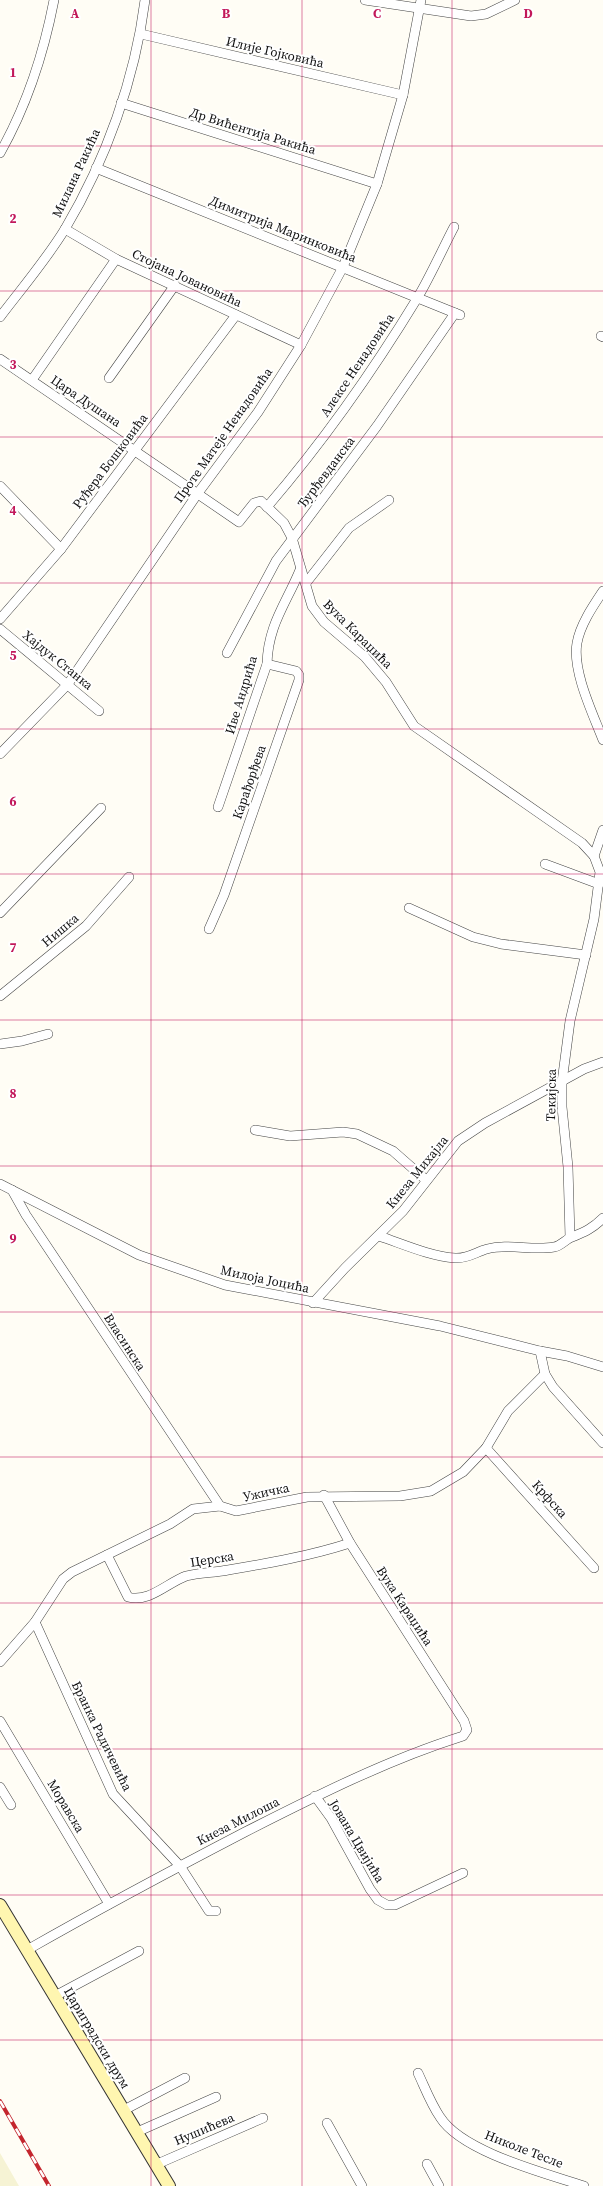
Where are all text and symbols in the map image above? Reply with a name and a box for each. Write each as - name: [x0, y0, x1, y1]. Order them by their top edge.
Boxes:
- text: A: [71, 5, 80, 22]
- text: B: [222, 5, 231, 22]
- text: C: [373, 5, 381, 22]
- text: D: [523, 5, 533, 22]
- street label: Илије Гојковића: [224, 32, 326, 72]
- text: 1: [9, 64, 17, 81]
- street label: Др Вићентија Ракића: [188, 104, 319, 158]
- street label: Милана Ракића: [48, 126, 104, 220]
- street label: Димитрија Маринковића: [207, 192, 359, 266]
- text: 2: [9, 210, 17, 227]
- street label: Стојана Јовановића: [129, 245, 245, 311]
- street label: Алексе Ненадовића: [316, 310, 398, 420]
- text: 3: [9, 356, 17, 373]
- street label: Проте Матеје Ненадовића: [170, 364, 276, 506]
- street label: Цара Душана: [47, 371, 125, 431]
- street label: Руђера Бошковића: [69, 410, 152, 512]
- street label: Ђурђевданска: [294, 432, 359, 511]
- text: 4: [9, 502, 17, 519]
- street label: Вука Караџића: [320, 596, 397, 673]
- street label: Хајдук Станка: [19, 626, 97, 694]
- text: 5: [9, 647, 17, 664]
- street label: Иве Андрића: [221, 653, 261, 736]
- street label: Карађорђева: [228, 742, 270, 821]
- text: 6: [9, 793, 17, 810]
- street label: Нишка: [38, 909, 82, 950]
- text: 7: [9, 939, 17, 956]
- street label: Текијска: [542, 1068, 560, 1121]
- text: 8: [9, 1085, 17, 1102]
- street label: Кнеза Михајла: [382, 1132, 452, 1212]
- text: 9: [9, 1230, 17, 1247]
- street label: Милоја Јоцића: [219, 1261, 311, 1297]
- street label: Власинска: [100, 1310, 150, 1374]
- street label: Крфска: [529, 1477, 572, 1522]
- street label: Ужичка: [241, 1479, 291, 1505]
- street label: Церска: [189, 1547, 235, 1571]
- street label: Вука Караџића: [373, 1563, 437, 1649]
- street label: Бранка Радичевића: [68, 1678, 136, 1794]
- street label: Моравска: [43, 1776, 89, 1836]
- street label: Кнеза Милоша: [194, 1793, 283, 1849]
- street label: Јована Цвијића: [325, 1795, 389, 1886]
- street label: Цариградски друм: [60, 1984, 134, 2092]
- street label: Нушићева: [171, 2109, 237, 2149]
- street label: Николе Тесле: [482, 2126, 566, 2172]

